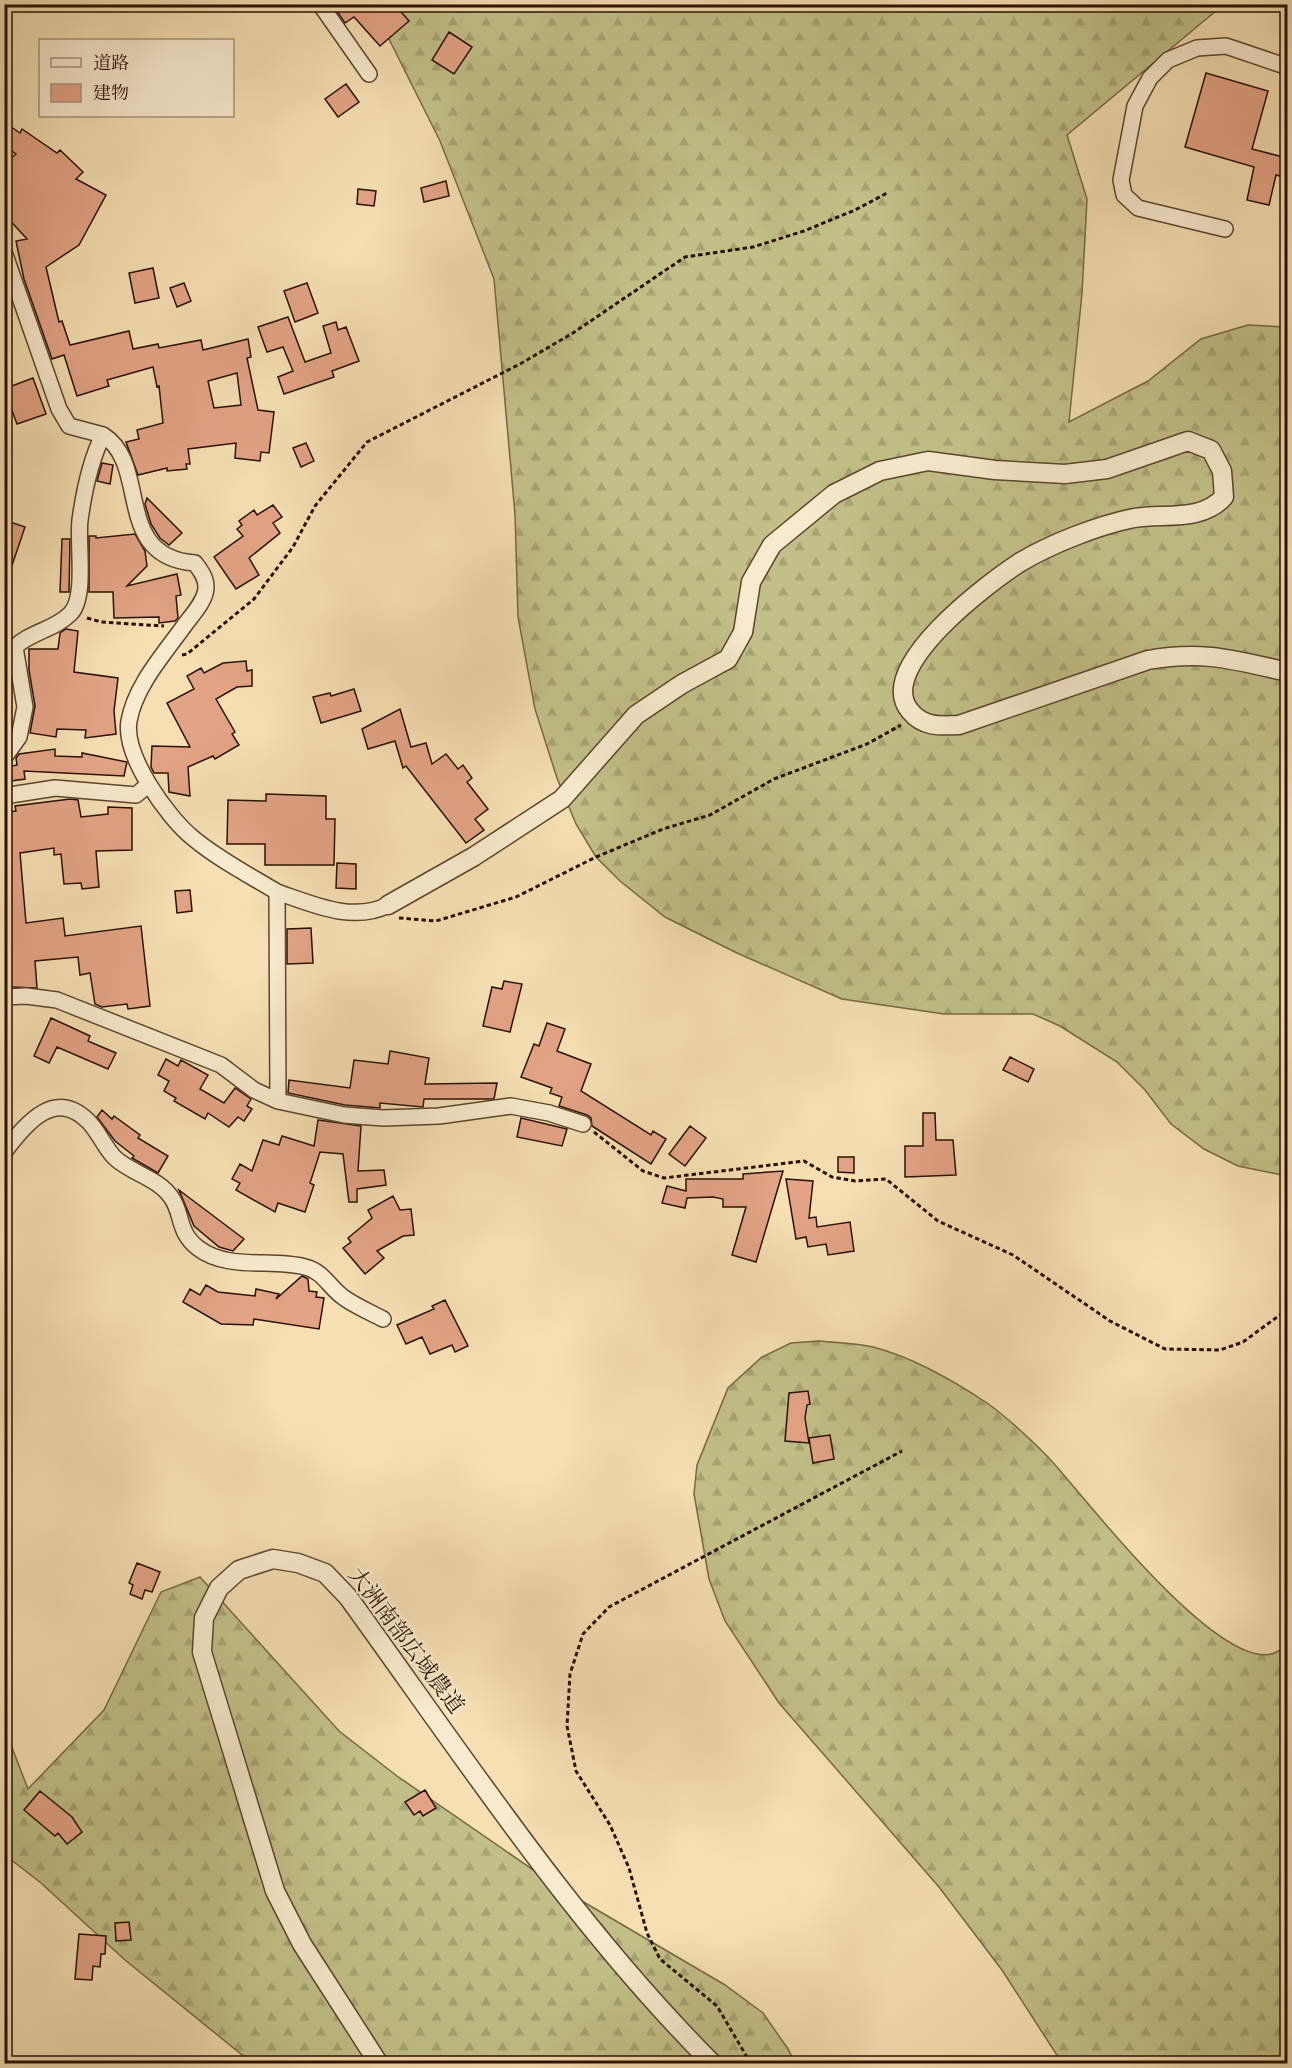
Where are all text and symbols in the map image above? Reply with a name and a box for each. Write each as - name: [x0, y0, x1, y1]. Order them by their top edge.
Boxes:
- legend: [39, 39, 234, 117]
- text: 道路: [93, 52, 129, 78]
- text: 建物: [93, 82, 129, 108]
- street label: 大洲南部広域農道: [339, 1562, 470, 1722]

